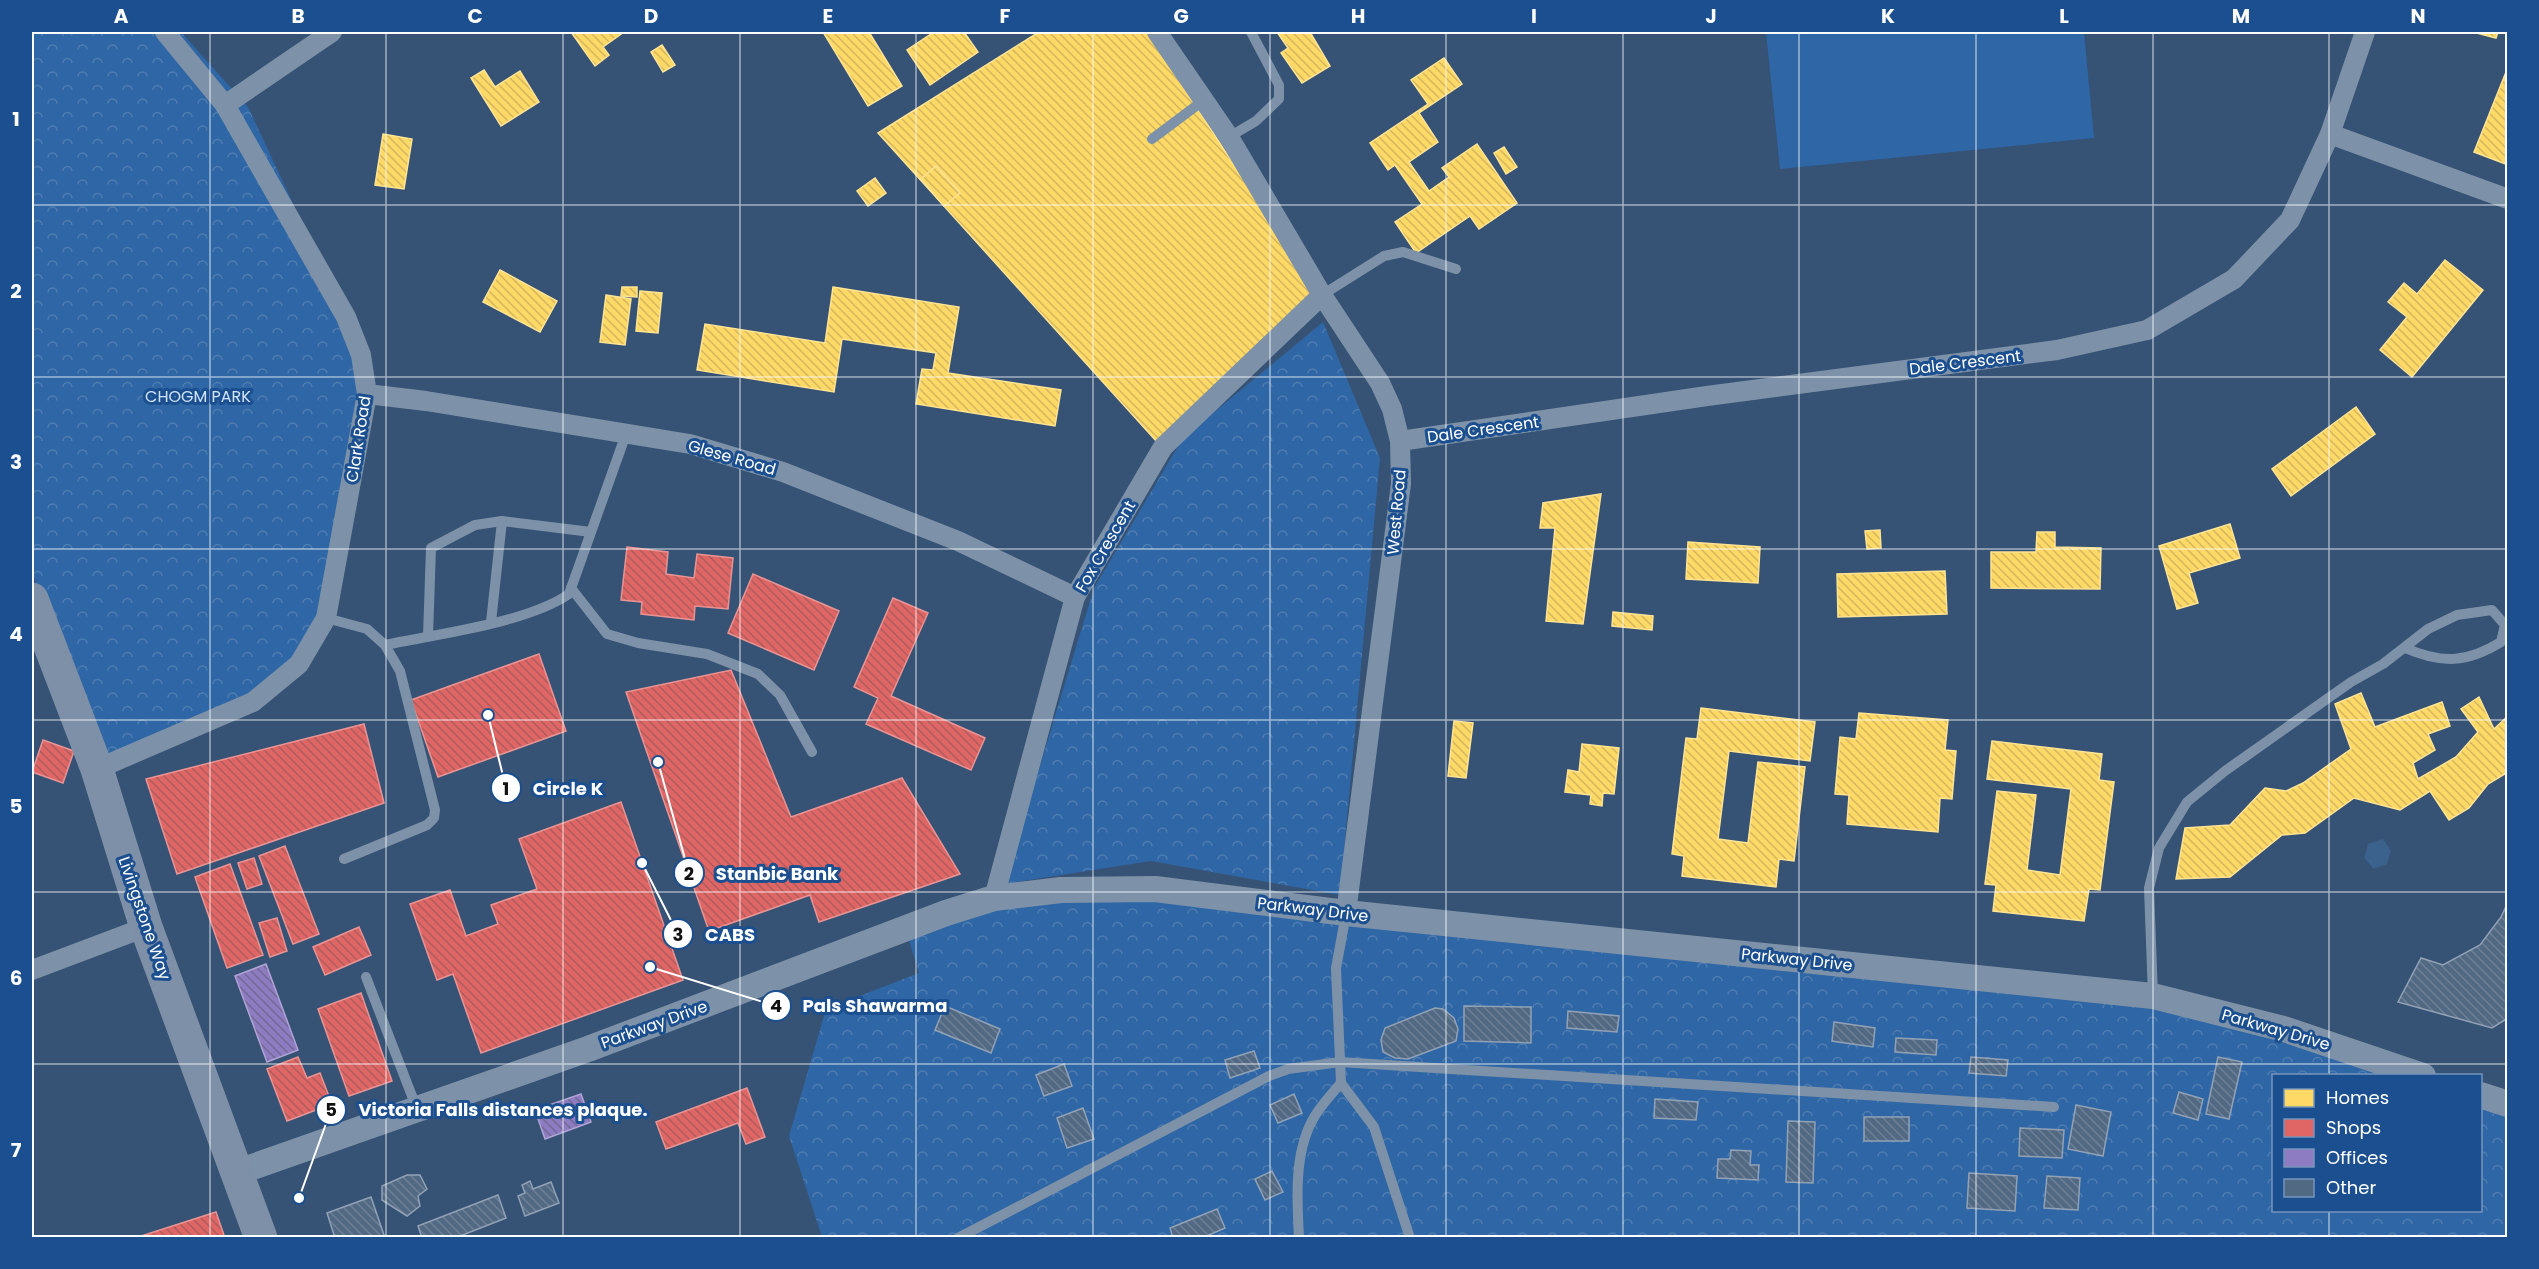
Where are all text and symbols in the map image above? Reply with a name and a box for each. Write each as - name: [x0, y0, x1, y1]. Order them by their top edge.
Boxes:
- text: A: [114, 2, 129, 30]
- text: B: [291, 2, 305, 30]
- text: C: [467, 2, 483, 30]
- text: D: [644, 2, 658, 30]
- text: E: [823, 2, 833, 30]
- text: F: [1000, 2, 1011, 30]
- text: G: [1173, 2, 1189, 30]
- text: H: [1351, 2, 1365, 30]
- text: I: [1531, 2, 1537, 30]
- text: J: [1705, 2, 1717, 30]
- text: K: [1881, 2, 1895, 30]
- text: L: [2059, 2, 2069, 30]
- text: M: [2232, 2, 2250, 30]
- text: N: [2410, 2, 2426, 30]
- text: 1: [12, 105, 20, 133]
- text: 2: [10, 277, 22, 305]
- street label: Dale Crescent: [1908, 344, 2022, 381]
- park label: CHOGM PARK: [145, 385, 251, 408]
- street label: Clark Road: [340, 394, 377, 484]
- street label: Dale Crescent: [1426, 410, 1541, 449]
- street label: Glese Road: [685, 434, 779, 481]
- text: 3: [10, 448, 22, 476]
- street label: West Road: [1381, 468, 1412, 556]
- street label: Fox Crescent: [1070, 496, 1141, 596]
- text: 4: [9, 620, 23, 648]
- callout: Circle K: [491, 770, 615, 806]
- text: 1: [503, 776, 509, 801]
- text: Circle K: [533, 776, 604, 801]
- text: 5: [10, 792, 23, 820]
- street label: Livingstone Way: [113, 853, 176, 983]
- callout: Stanbic Bank: [674, 855, 851, 891]
- text: 2: [684, 861, 694, 886]
- text: Stanbic Bank: [716, 861, 839, 886]
- street label: Parkway Drive: [1256, 891, 1370, 928]
- callout: CABS: [663, 916, 767, 952]
- text: 3: [673, 922, 683, 947]
- text: CABS: [705, 922, 755, 947]
- street label: Parkway Drive: [1740, 942, 1854, 977]
- text: 6: [10, 964, 22, 992]
- callout: Pals Shawarma: [761, 988, 960, 1024]
- text: 4: [770, 993, 782, 1018]
- text: Pals Shawarma: [803, 993, 947, 1018]
- street label: Parkway Drive: [598, 995, 711, 1054]
- street label: Parkway Drive: [2219, 1003, 2333, 1056]
- legend: [2272, 1074, 2482, 1212]
- text: Homes: [2326, 1085, 2389, 1110]
- callout: Victoria Falls distances plaque.: [316, 1092, 659, 1128]
- text: 5: [325, 1097, 337, 1122]
- text: Victoria Falls distances plaque.: [358, 1097, 648, 1122]
- text: Shops: [2326, 1115, 2381, 1140]
- text: 7: [11, 1136, 22, 1164]
- text: Offices: [2326, 1145, 2388, 1170]
- text: Other: [2326, 1175, 2376, 1200]

